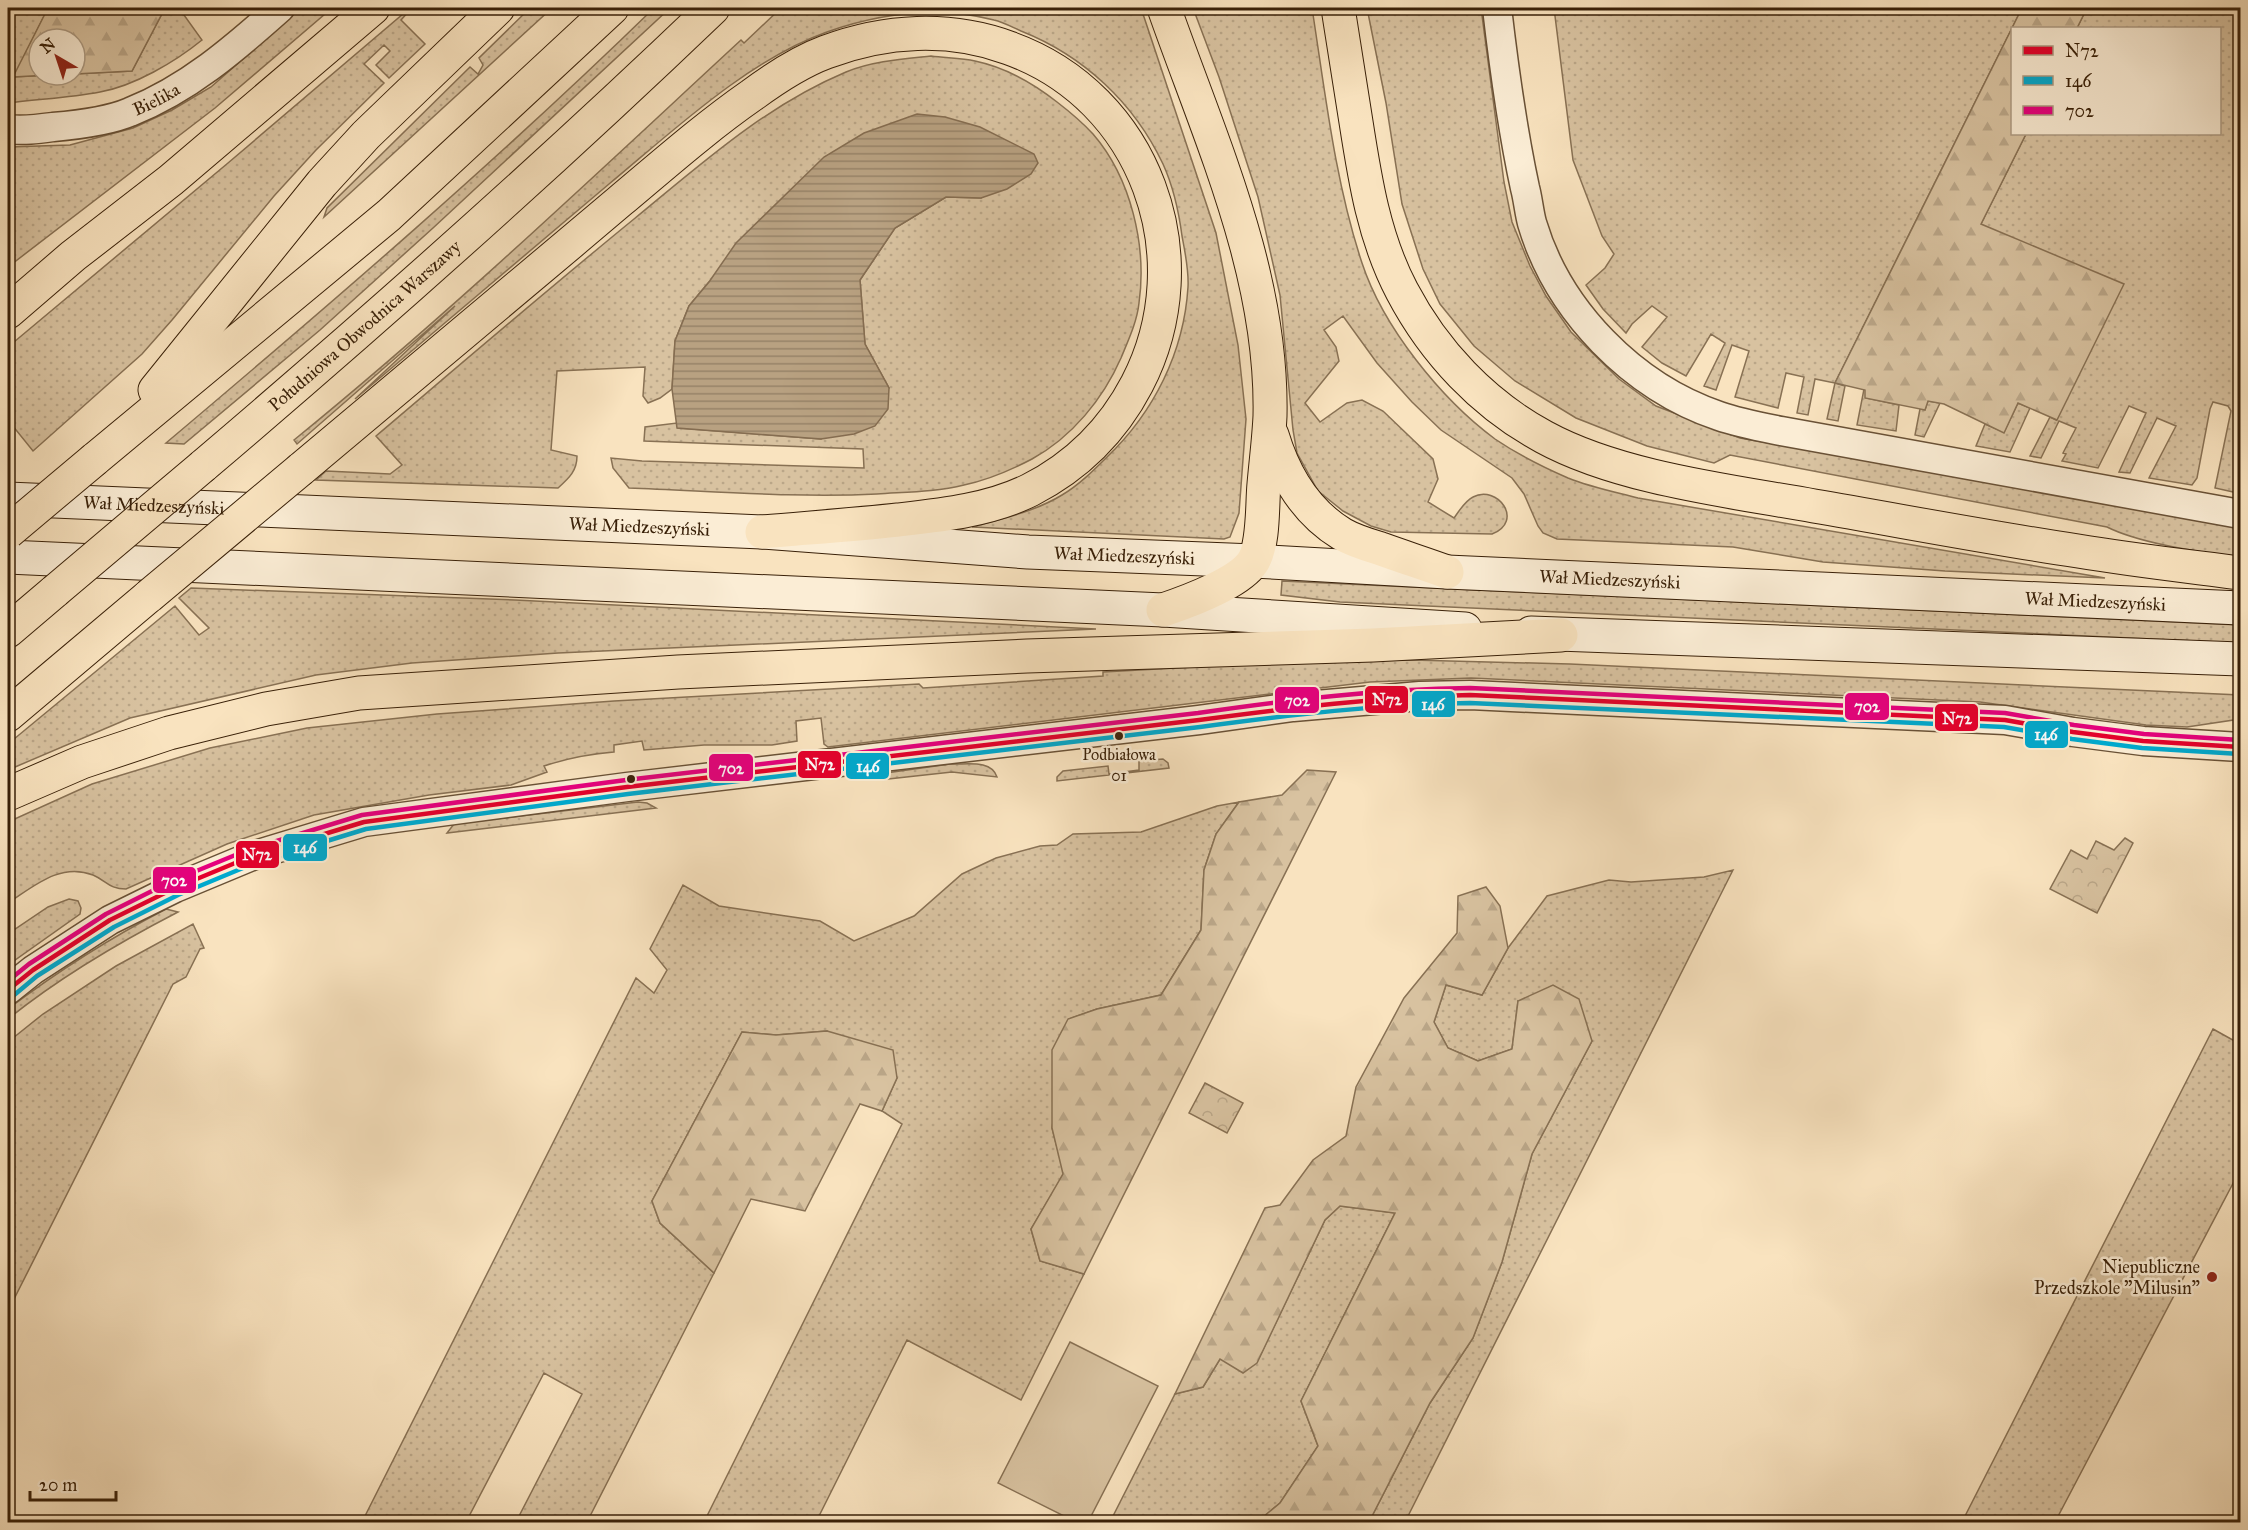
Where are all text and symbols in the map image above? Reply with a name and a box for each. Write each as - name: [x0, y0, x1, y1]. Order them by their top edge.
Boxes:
- north arrow: [27, 27, 87, 87]
- legend: [2011, 27, 2221, 135]
- text: N: [37, 34, 59, 57]
- text: N72: [2065, 40, 2099, 62]
- text: 146: [2065, 70, 2092, 92]
- street label: Bielika: [129, 78, 184, 121]
- text: 702: [2065, 100, 2094, 122]
- street label: Południowa Obwodnica Warszawy: [264, 235, 466, 416]
- street label: Wał Miedzeszyński: [83, 491, 225, 519]
- street label: Wał Miedzeszyński: [568, 513, 711, 541]
- street label: Wał Miedzeszyński: [1053, 542, 1196, 570]
- street label: Wał Miedzeszyński: [1539, 565, 1681, 594]
- street label: Wał Miedzeszyński: [2024, 587, 2166, 616]
- line badge: N72: [1364, 685, 1409, 714]
- line badge: 702: [1274, 686, 1320, 714]
- text: N72: [1372, 690, 1403, 709]
- line badge: 146: [1411, 690, 1456, 718]
- text: 702: [1284, 691, 1311, 710]
- line badge: 702: [1844, 692, 1890, 721]
- text: 146: [1421, 695, 1446, 715]
- text: 702: [1854, 697, 1881, 716]
- line badge: N72: [1934, 703, 1979, 732]
- text: N72: [1942, 709, 1973, 728]
- line badge: 146: [2024, 720, 2069, 749]
- text: 146: [2034, 725, 2059, 745]
- marker: Podbiałowa 01: [1113, 730, 1125, 742]
- place label: Podbiałowa 01: [1082, 745, 1156, 785]
- line badge: N72: [797, 750, 842, 779]
- line badge: 146: [845, 752, 890, 780]
- line badge: 702: [708, 753, 754, 782]
- text: N72: [805, 755, 836, 774]
- text: 146: [856, 757, 881, 777]
- text: 702: [718, 759, 745, 778]
- unlabelled marker: [625, 773, 637, 785]
- line badge: 146: [282, 833, 328, 862]
- text: 146: [293, 838, 318, 858]
- line badge: N72: [235, 840, 280, 869]
- text: N72: [242, 845, 273, 864]
- line badge: 702: [152, 866, 197, 894]
- text: 702: [161, 871, 188, 890]
- place label: Niepubliczne Przedszkole "Milusin": [2034, 1256, 2200, 1299]
- marker: Niepubliczne Przedszkole "Milusin": [2205, 1270, 2219, 1284]
- scale bar: [30, 1464, 116, 1502]
- text: 20 m: [39, 1474, 77, 1496]

